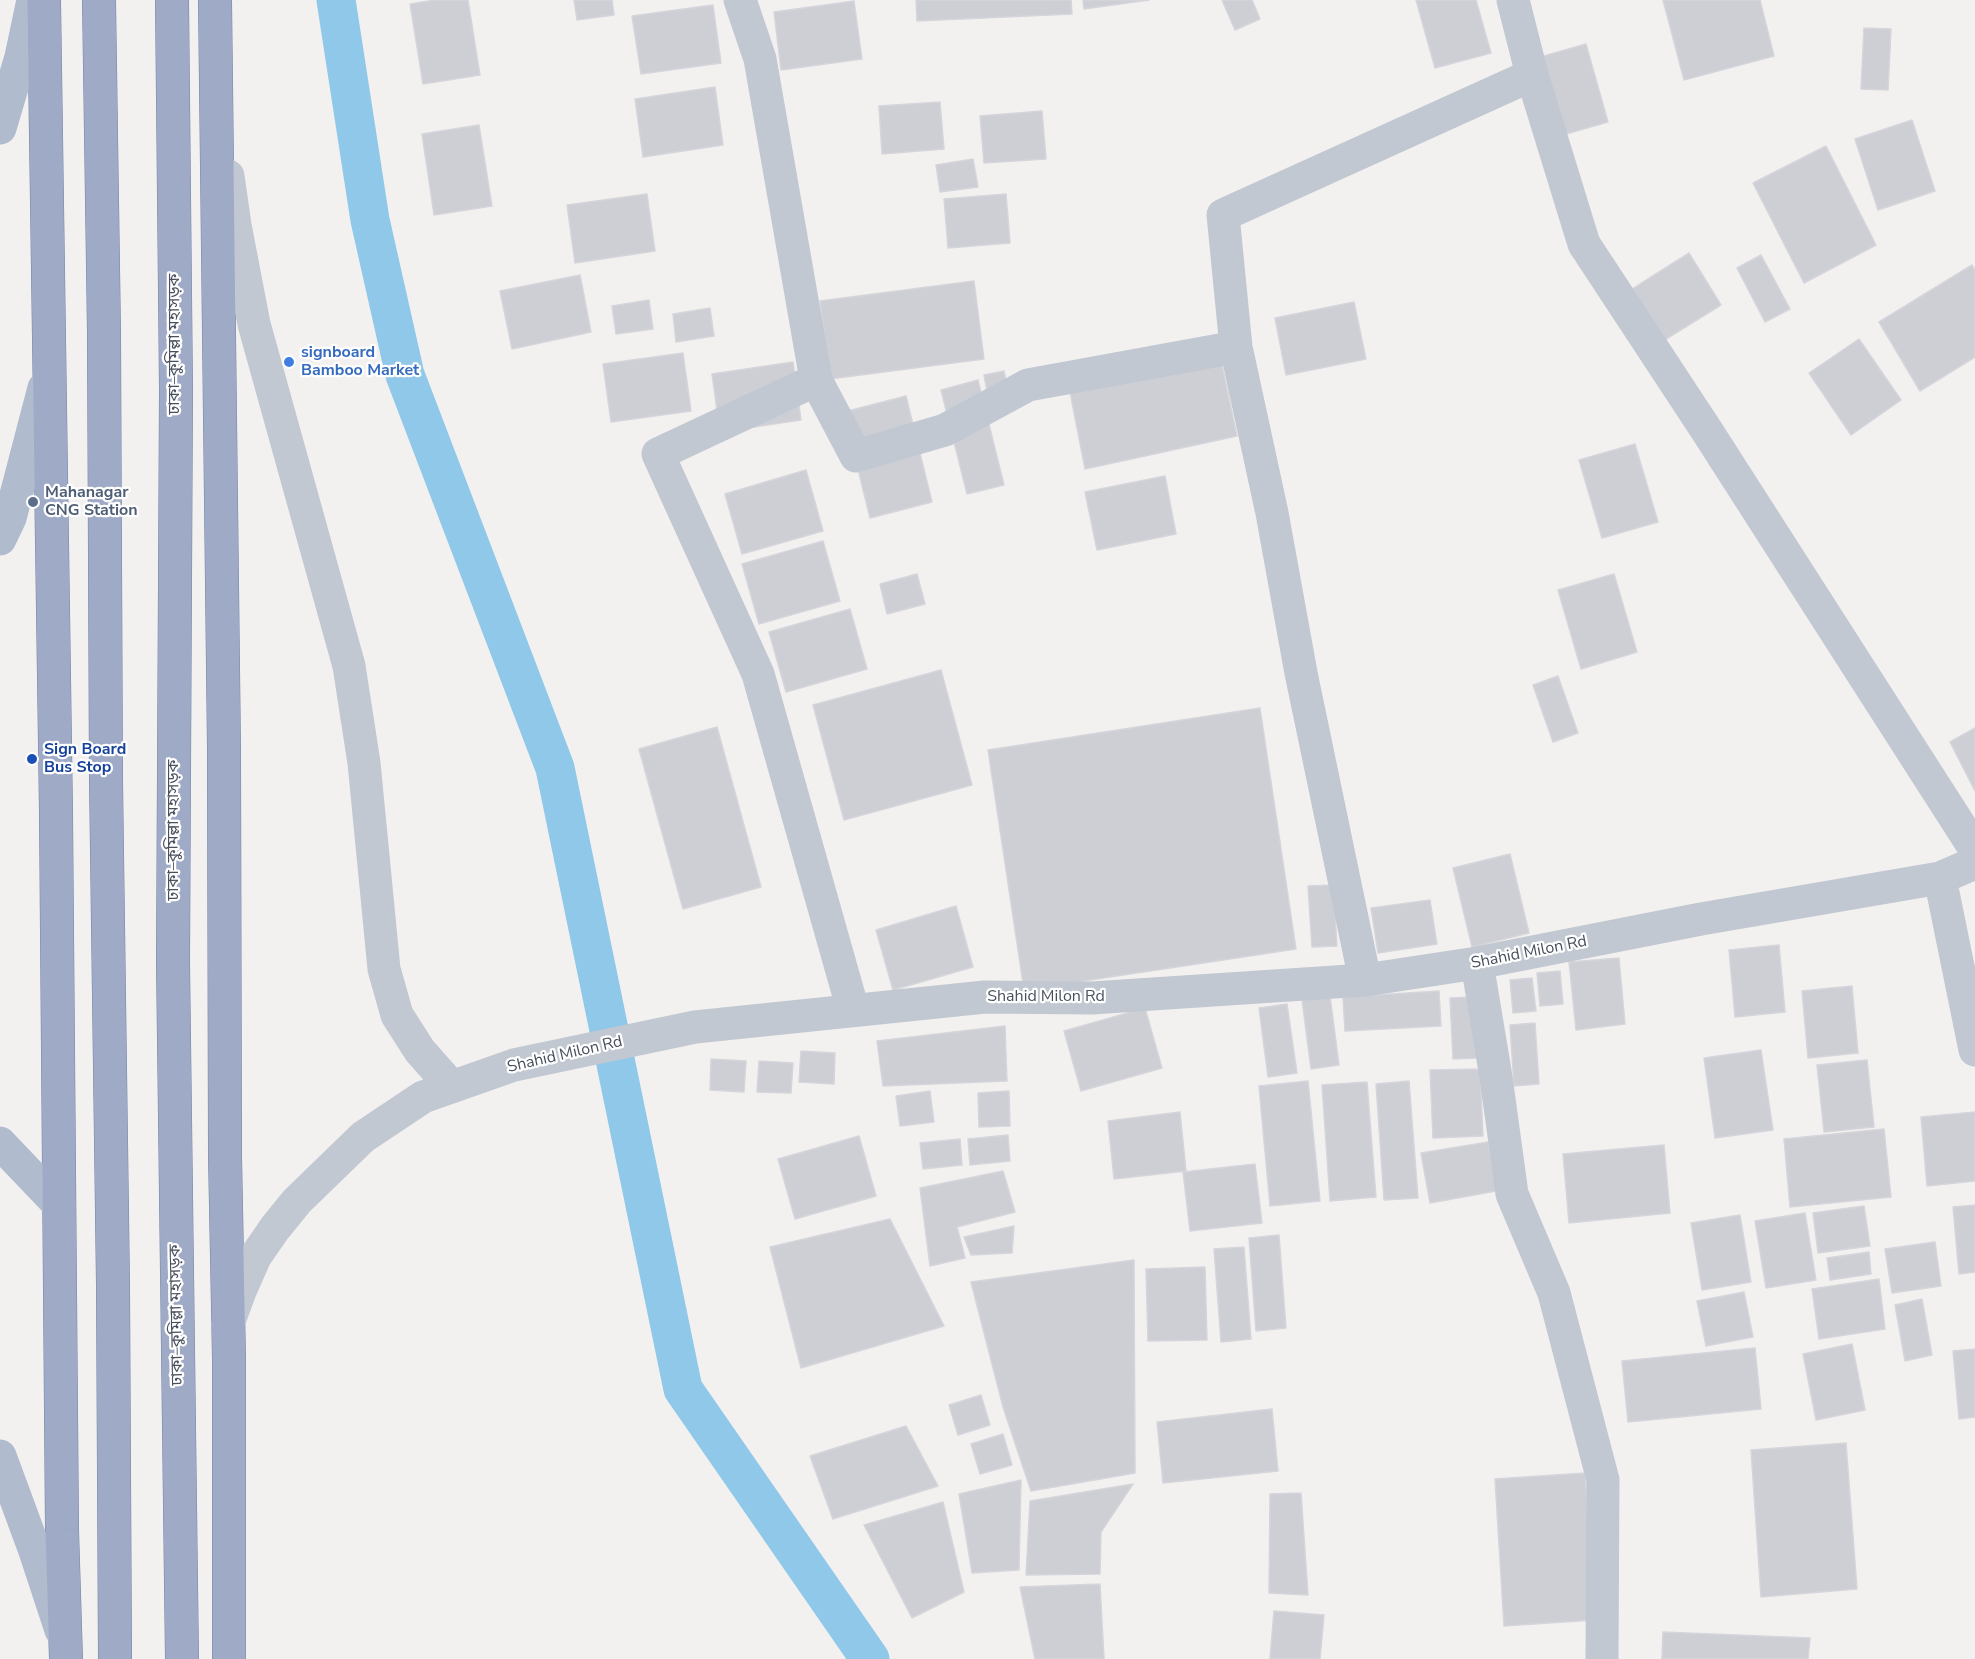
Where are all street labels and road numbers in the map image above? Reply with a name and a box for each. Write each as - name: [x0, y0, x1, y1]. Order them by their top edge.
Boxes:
- street label: ঢাকা–কুমিল্লা মহাসড়ক: [165, 273, 185, 415]
- street label: ঢাকা–কুমিল্লা মহাসড়ক: [164, 759, 184, 901]
- street label: Shahid Milon Rd: [1469, 932, 1589, 974]
- street label: Shahid Milon Rd: [987, 987, 1105, 1007]
- street label: Shahid Milon Rd: [506, 1032, 624, 1078]
- street label: ঢাকা–কুমিল্লা মহাসড়ক: [166, 1244, 188, 1386]

